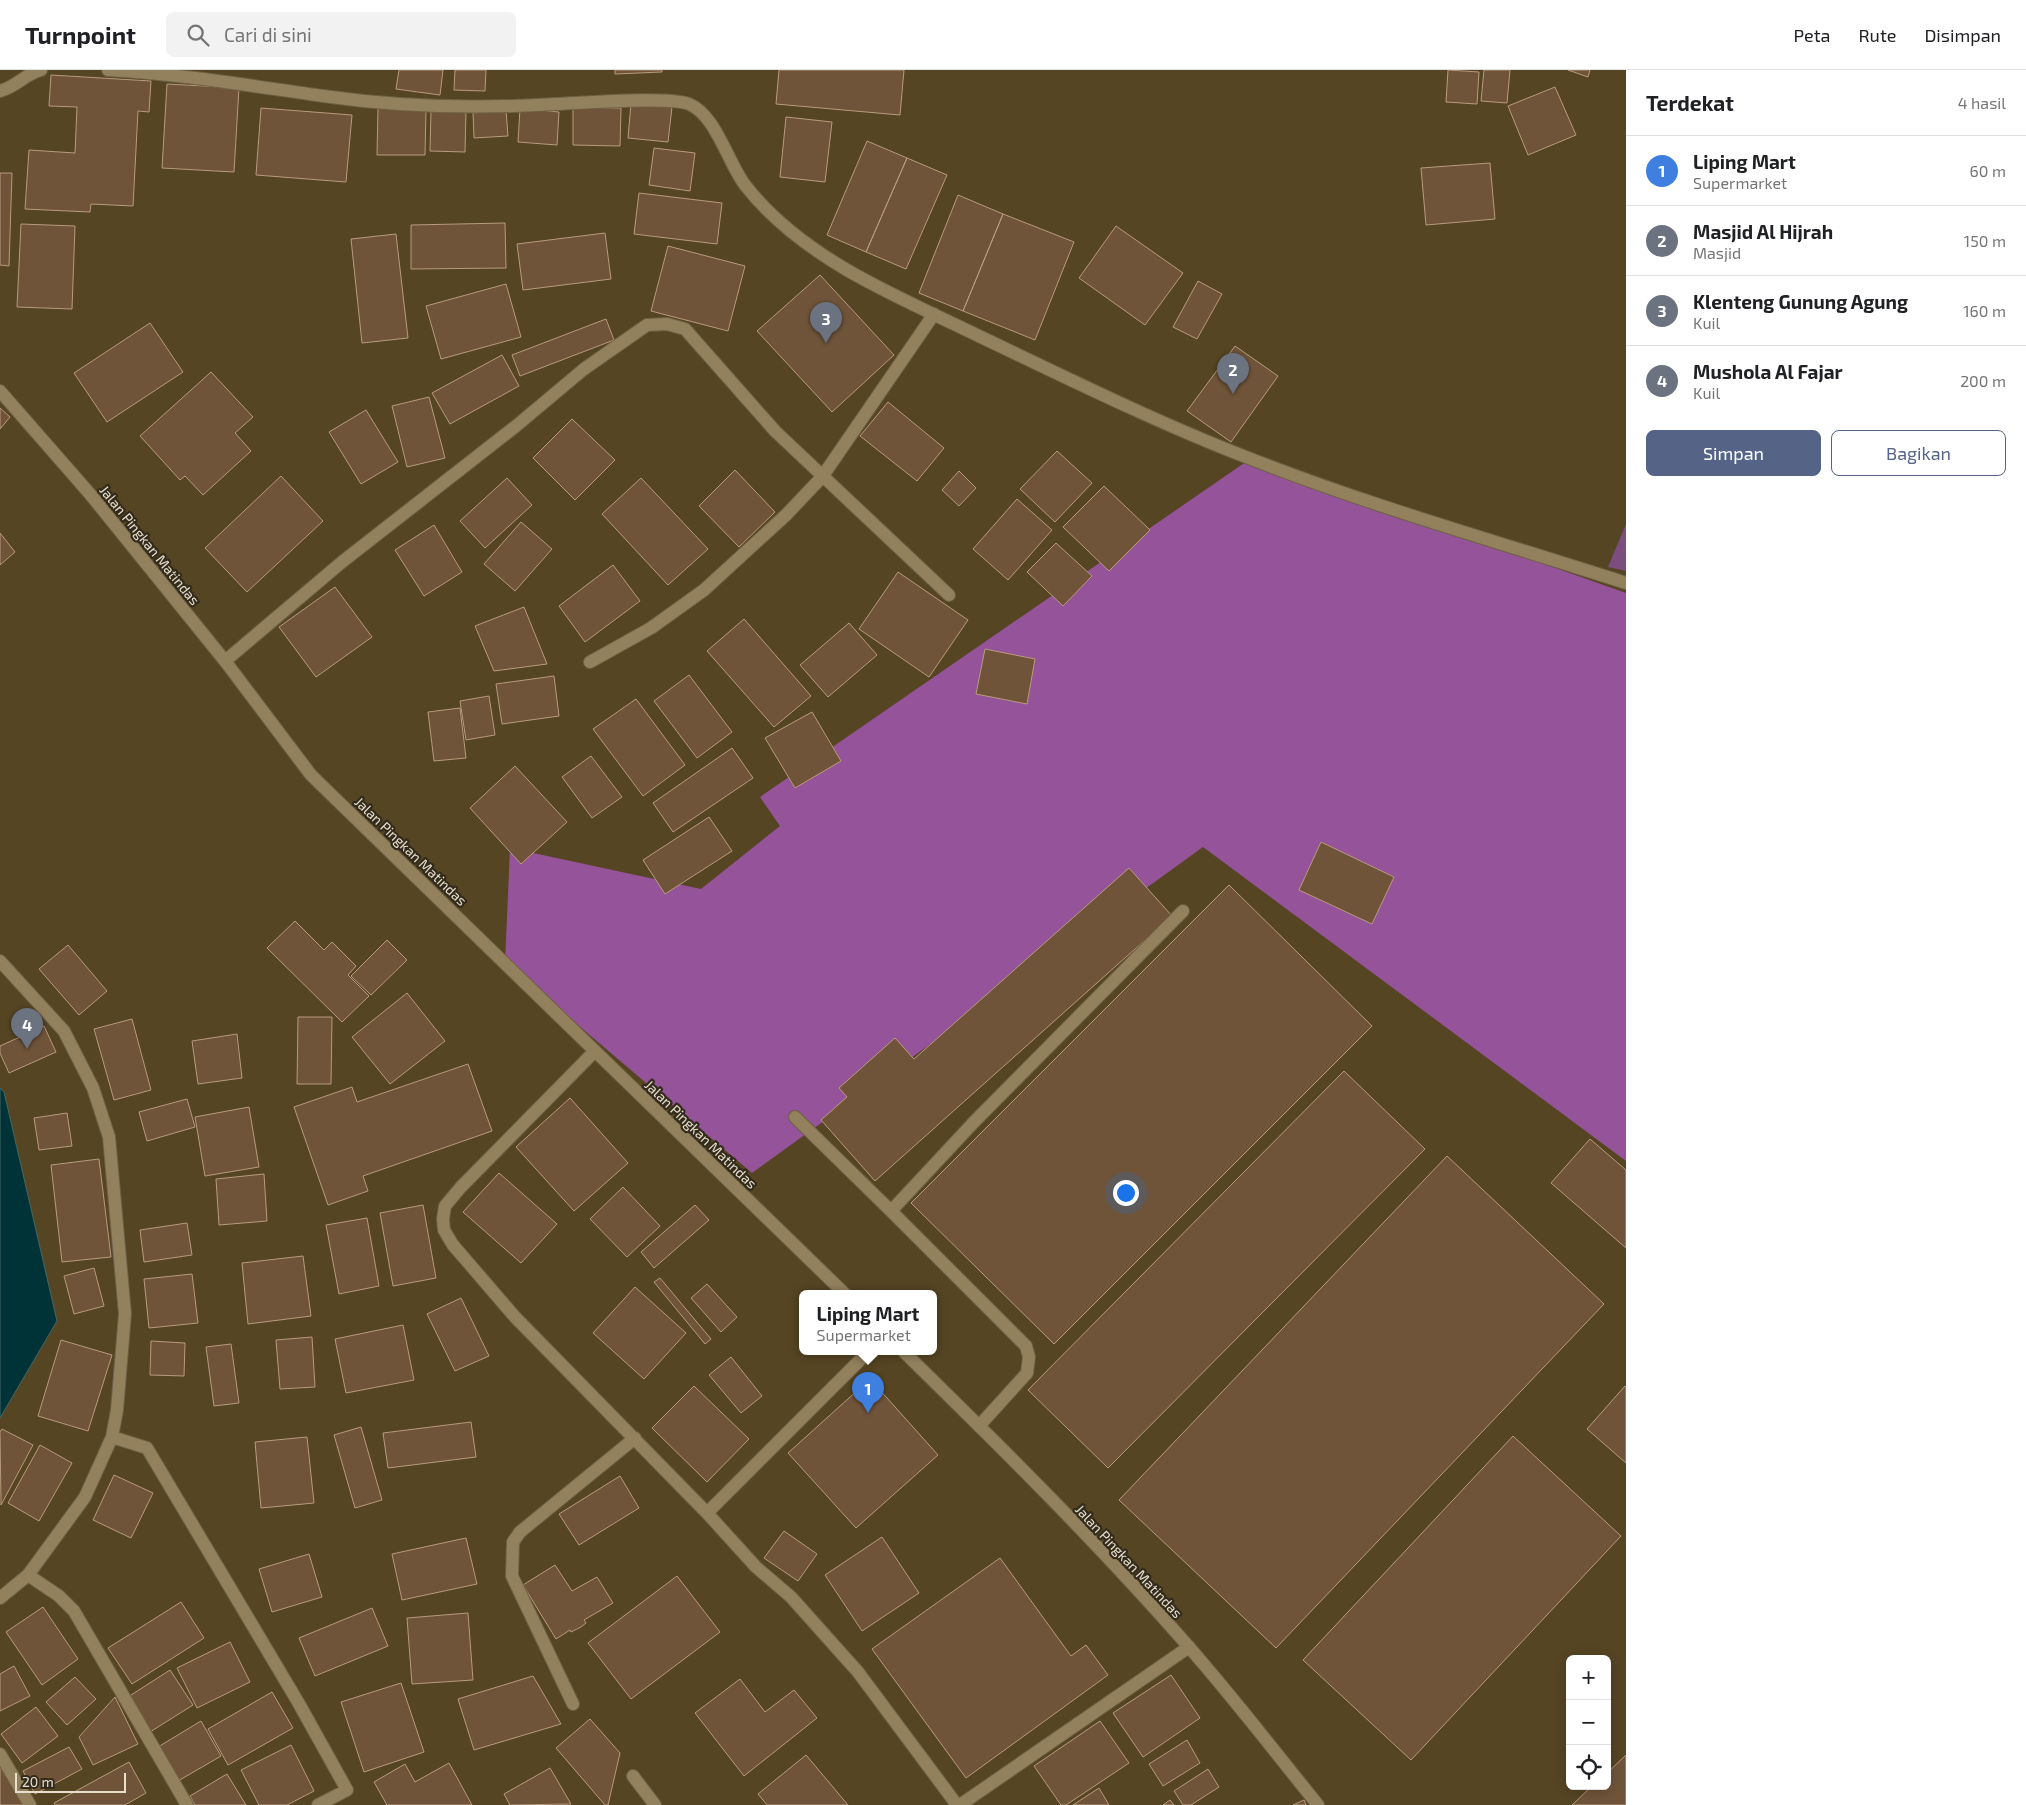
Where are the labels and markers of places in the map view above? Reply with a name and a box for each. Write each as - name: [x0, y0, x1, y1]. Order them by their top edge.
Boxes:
- pin: 3: [810, 302, 842, 343]
- pin: 2: [1217, 353, 1249, 394]
- pin: 4: [11, 1008, 43, 1049]
- pin: 1: [852, 1372, 884, 1413]

